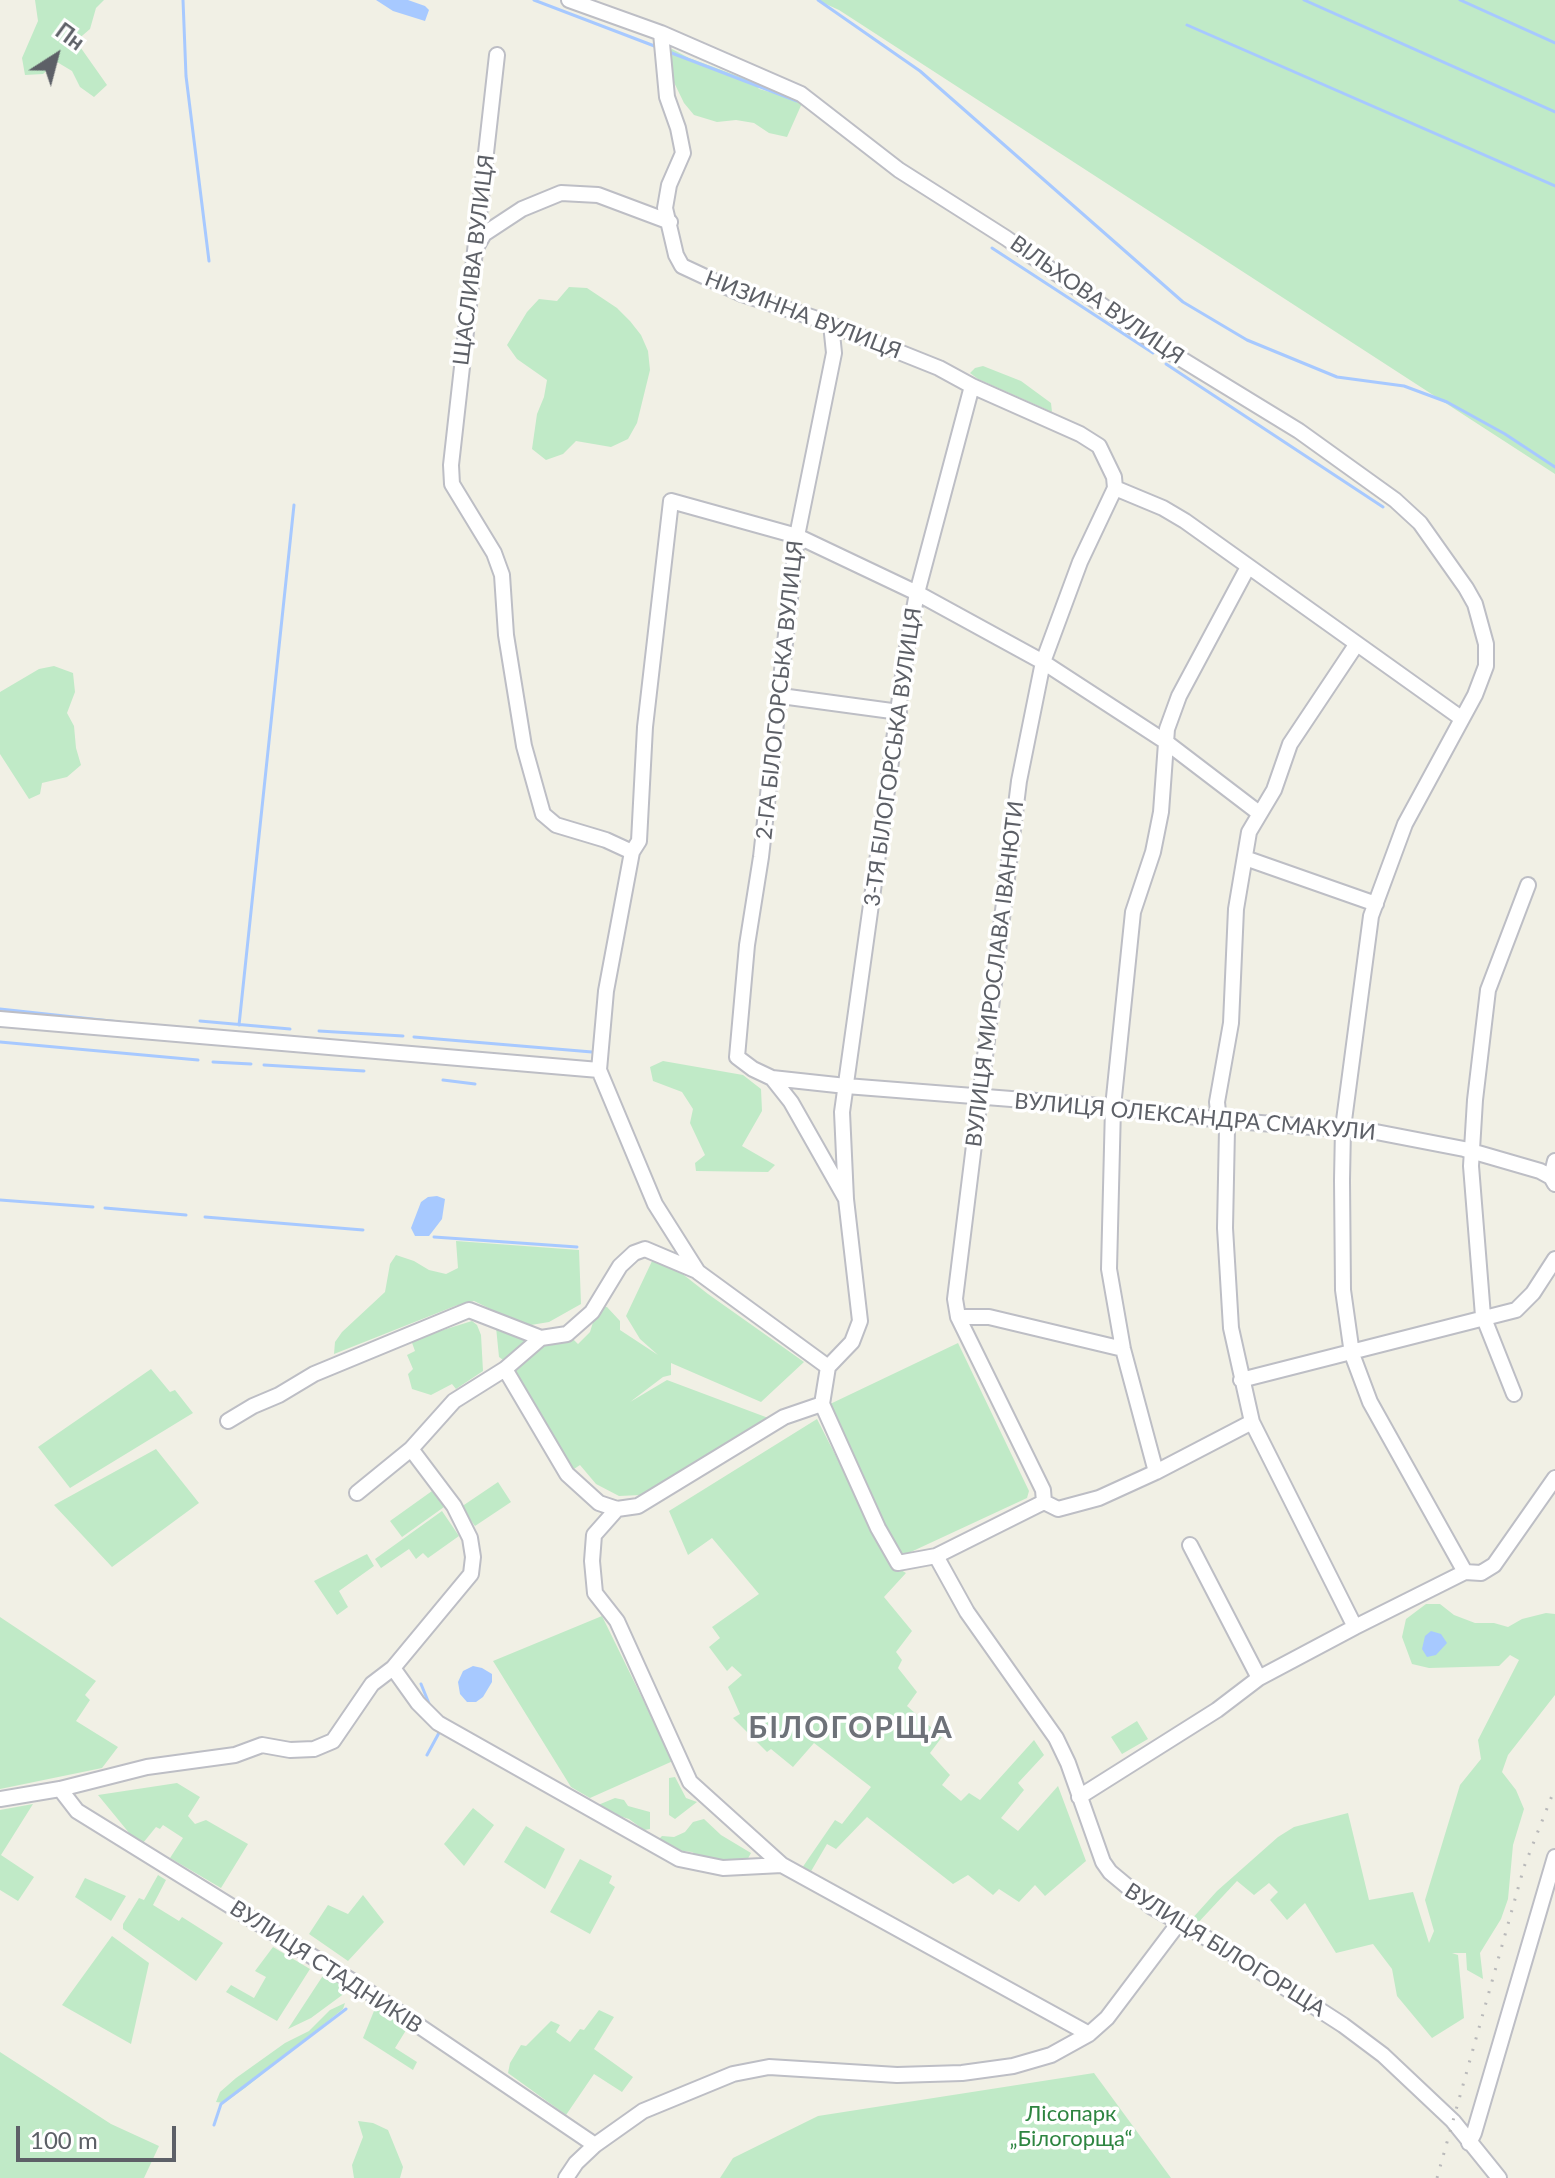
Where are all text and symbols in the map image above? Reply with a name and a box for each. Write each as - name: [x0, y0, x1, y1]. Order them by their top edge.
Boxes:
- north arrow: [16, 16, 96, 96]
- text: Пн: [51, 17, 90, 56]
- street label: ЩАСЛИВА ВУЛИЦЯ: [448, 153, 500, 367]
- street label: ВІЛЬХОВА ВУЛИЦЯ: [1005, 230, 1189, 370]
- street label: НИЗИННА ВУЛИЦЯ: [701, 265, 905, 365]
- street label: 2-ГА БІЛОГОРСЬКА ВУЛИЦЯ: [751, 539, 809, 841]
- street label: 3-ТЯ БІЛОГОРСЬКА ВУЛИЦЯ: [859, 606, 927, 908]
- street label: ВУЛИЦЯ МИРОСЛАВА ІВАНЮТИ: [961, 799, 1029, 1149]
- street label: ВУЛИЦЯ ОЛЕКСАНДРА СМАКУЛИ: [1013, 1088, 1377, 1146]
- district label: БІЛОГОРЩА: [748, 1710, 954, 1746]
- street label: ВУЛИЦЯ БІЛОГОРЩА: [1120, 1877, 1330, 2023]
- street label: ВУЛИЦЯ СТАДНИКІВ: [225, 1895, 427, 2039]
- park label: Лісопарк „Білогорща“: [1009, 2101, 1133, 2152]
- scale bar: [20, 2110, 180, 2160]
- text: 100 m: [30, 2125, 98, 2154]

